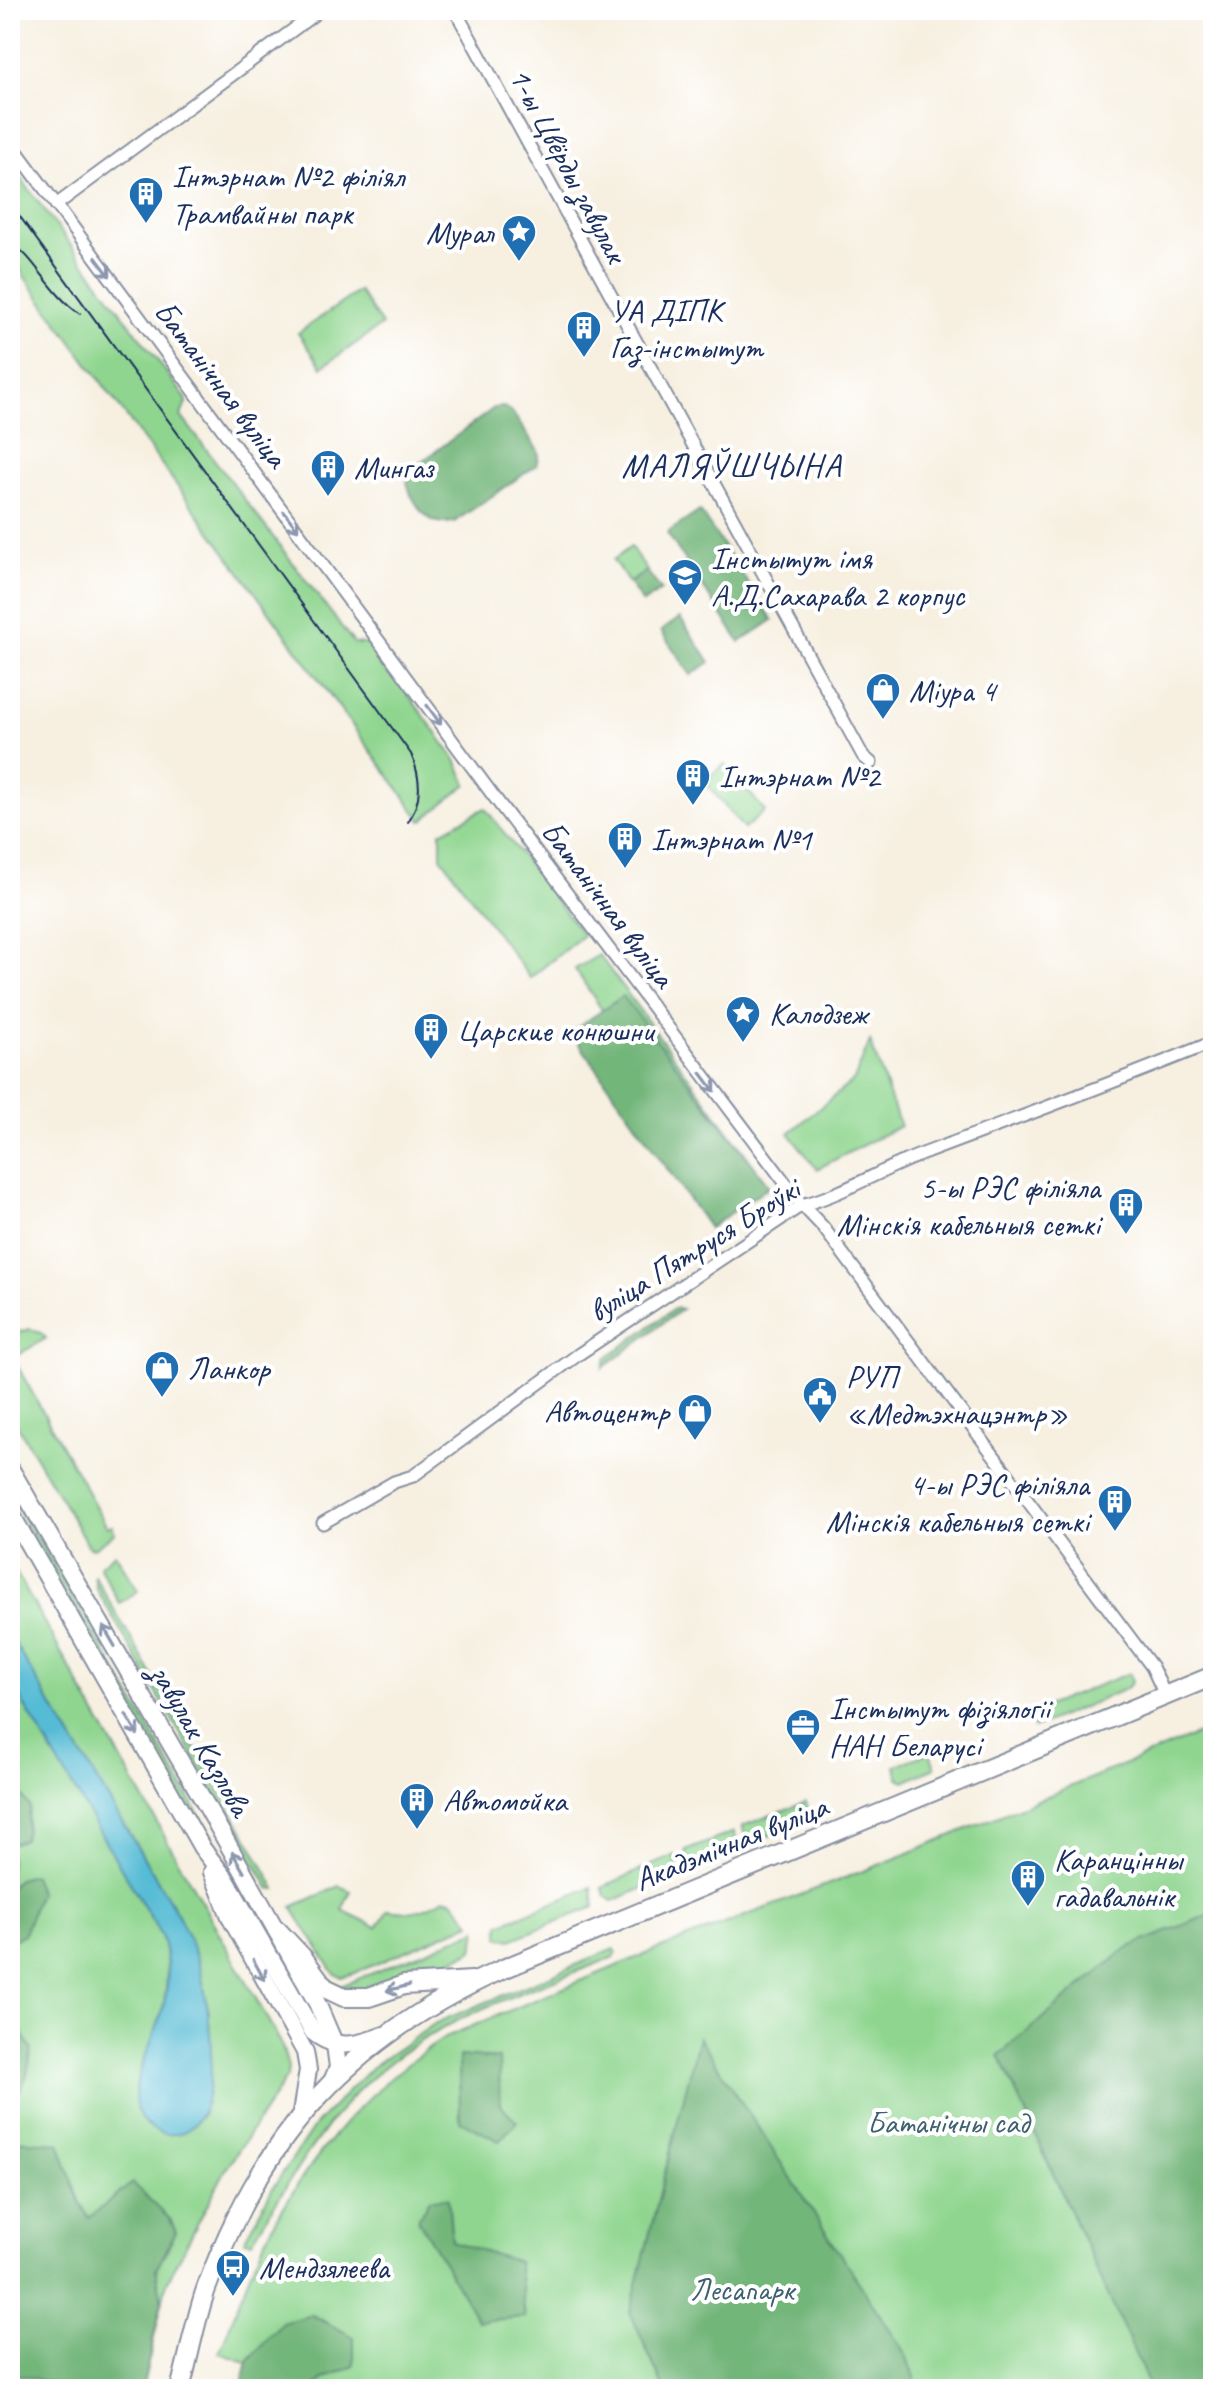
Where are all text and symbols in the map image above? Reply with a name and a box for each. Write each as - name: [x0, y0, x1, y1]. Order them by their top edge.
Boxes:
- street label: 1-ы Цвёрды завулак: [499, 60, 638, 272]
- place label: Інтэрнат №2 філіял Трамвайны парк: [172, 156, 407, 234]
- building icon: Інтэрнат №2 філіял Трамвайны парк: [127, 175, 165, 225]
- place label: Мурал: [426, 212, 495, 253]
- place icon: Мурал: [500, 213, 538, 263]
- one-way arrow: [94, 256, 111, 278]
- place label: УА ДІПК Газ-інстытут: [610, 290, 765, 368]
- street label: Батанічная вуліца: [145, 292, 298, 477]
- building icon: УА ДІПК Газ-інстытут: [565, 309, 603, 359]
- district label: МАЛЯЎШЧЫНА: [621, 444, 843, 487]
- place label: Мингаз: [354, 447, 436, 488]
- building icon: Мингаз: [309, 448, 347, 498]
- one-way arrow: [282, 510, 299, 531]
- place label: Інстытут імя А.Д.Сахарава 2 корпус: [711, 538, 966, 616]
- school or university icon: Інстытут імя А.Д.Сахарава 2 корпус: [666, 557, 704, 607]
- place label: Міура 4: [909, 670, 999, 711]
- shop icon: Міура 4: [864, 671, 902, 721]
- one-way arrow: [425, 704, 442, 725]
- place label: Інтэрнат №2: [719, 756, 882, 797]
- building icon: Інтэрнат №2: [674, 757, 712, 807]
- street label: Батанічная вуліца: [532, 812, 685, 997]
- place label: Інтэрнат №1: [651, 819, 813, 860]
- building icon: Інтэрнат №1: [606, 820, 644, 870]
- place label: Калодзеж: [769, 993, 870, 1034]
- place icon: Калодзеж: [724, 994, 762, 1044]
- place label: Царские конюшни: [457, 1010, 656, 1051]
- building icon: Царские конюшни: [412, 1011, 450, 1061]
- one-way arrow: [700, 1071, 717, 1092]
- street label: вуліца Пятруся Броўкі: [581, 1166, 811, 1332]
- place label: 5-ы РЭС філіяла Мінскія кабельныя сеткі: [837, 1167, 1104, 1245]
- building icon: 5-ы РЭС філіяла Мінскія кабельныя сеткі: [1107, 1186, 1145, 1236]
- place label: Ланкор: [188, 1348, 272, 1389]
- shop icon: Ланкор: [143, 1349, 181, 1399]
- place label: РУП «Медтэхнацэнтр»: [846, 1356, 1068, 1434]
- public building icon: РУП «Медтэхнацэнтр»: [801, 1375, 839, 1425]
- place label: Автоцентр: [544, 1391, 671, 1432]
- shop icon: Автоцентр: [676, 1392, 714, 1442]
- place label: 4-ы РЭС філіяла Мінскія кабельныя сеткі: [826, 1464, 1093, 1542]
- building icon: 4-ы РЭС філіяла Мінскія кабельныя сеткі: [1096, 1483, 1134, 1533]
- one-way arrow: [101, 1625, 116, 1649]
- street label: завулак Казлова: [139, 1653, 262, 1826]
- place label: Інстытут фізіялогіі НАН Беларусі: [829, 1688, 1054, 1766]
- office icon: Інстытут фізіялогіі НАН Беларусі: [784, 1707, 822, 1757]
- one-way arrow: [125, 1713, 140, 1737]
- place label: Автомойка: [443, 1780, 569, 1821]
- building icon: Автомойка: [398, 1781, 436, 1831]
- street label: Акадэмічная вуліца: [628, 1785, 835, 1900]
- place label: Каранцінны гадавальнік: [1054, 1839, 1184, 1917]
- one-way arrow: [230, 1851, 246, 1874]
- building icon: Каранцінны гадавальнік: [1009, 1858, 1047, 1908]
- one-way arrow: [251, 1957, 267, 1981]
- one-way arrow: [385, 1982, 411, 1997]
- park label: Батанічны сад: [867, 2102, 1032, 2143]
- place label: Мендзялеева: [259, 2247, 391, 2288]
- bus stop icon: Мендзялеева: [214, 2248, 252, 2298]
- park label: Лесапарк: [690, 2269, 797, 2310]

